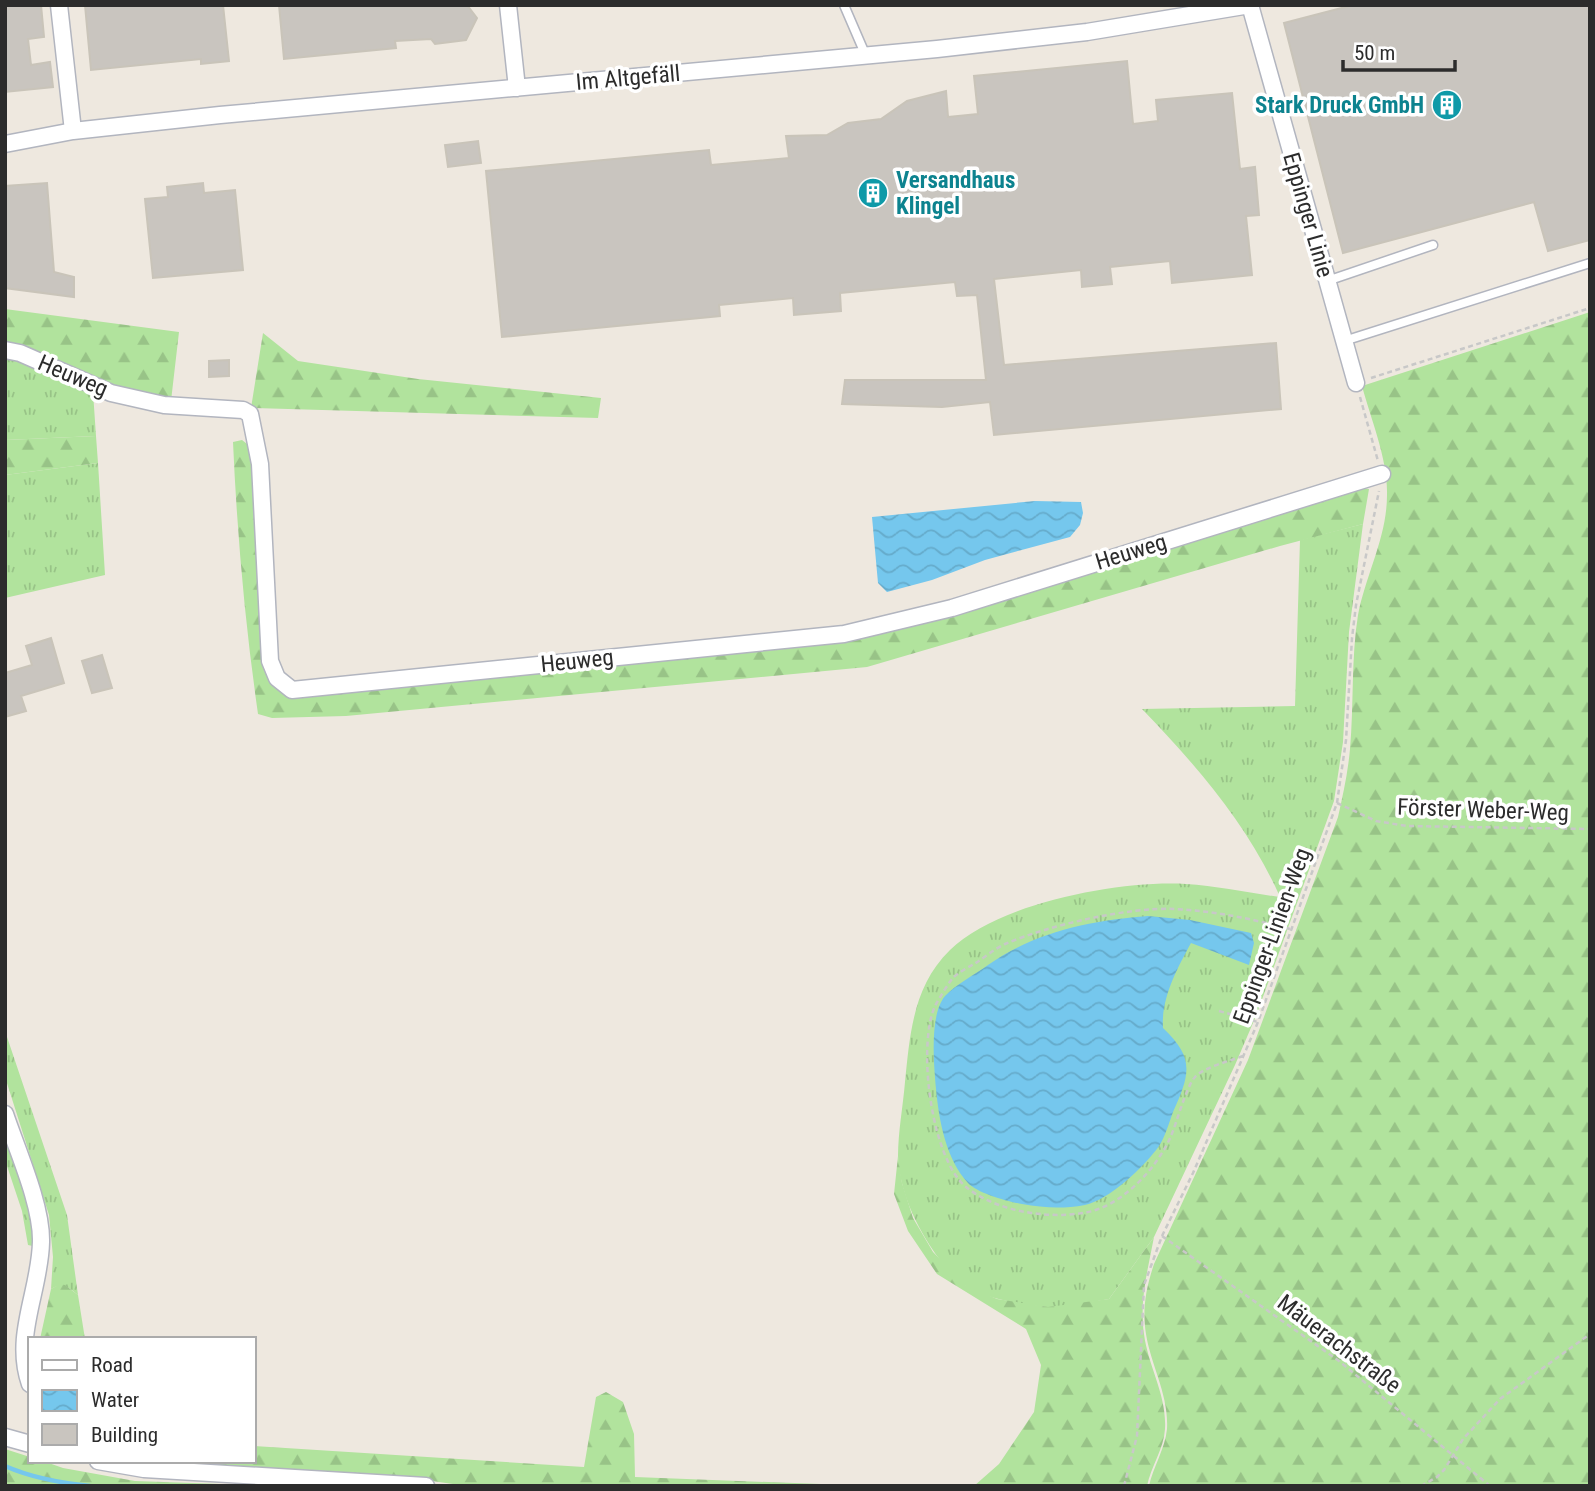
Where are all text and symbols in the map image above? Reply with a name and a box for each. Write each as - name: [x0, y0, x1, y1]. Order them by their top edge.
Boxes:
- scale bar: [1343, 28, 1455, 72]
- text: 50 m: [1354, 41, 1395, 65]
- street label: Im Altgefäll: [575, 60, 681, 96]
- building icon: Stark Druck GmbH: [1430, 88, 1464, 122]
- place label: Stark Druck GmbH: [1255, 92, 1424, 119]
- street label: Eppinger Linie: [1277, 150, 1339, 280]
- place label: Versandhaus Klingel: [896, 167, 1015, 220]
- building icon: Versandhaus Klingel: [856, 176, 890, 210]
- street label: Heuweg: [34, 349, 112, 403]
- street label: Heuweg: [1092, 528, 1170, 576]
- street label: Heuweg: [539, 644, 615, 678]
- street label: Förster Weber-Weg: [1397, 794, 1569, 826]
- street label: Eppinger-Linien-Weg: [1228, 844, 1316, 1028]
- street label: Mäuerachstraße: [1272, 1289, 1406, 1399]
- legend: [28, 1337, 256, 1463]
- text: Road: [91, 1353, 133, 1377]
- text: Water: [91, 1388, 139, 1412]
- text: Building: [91, 1423, 158, 1447]

